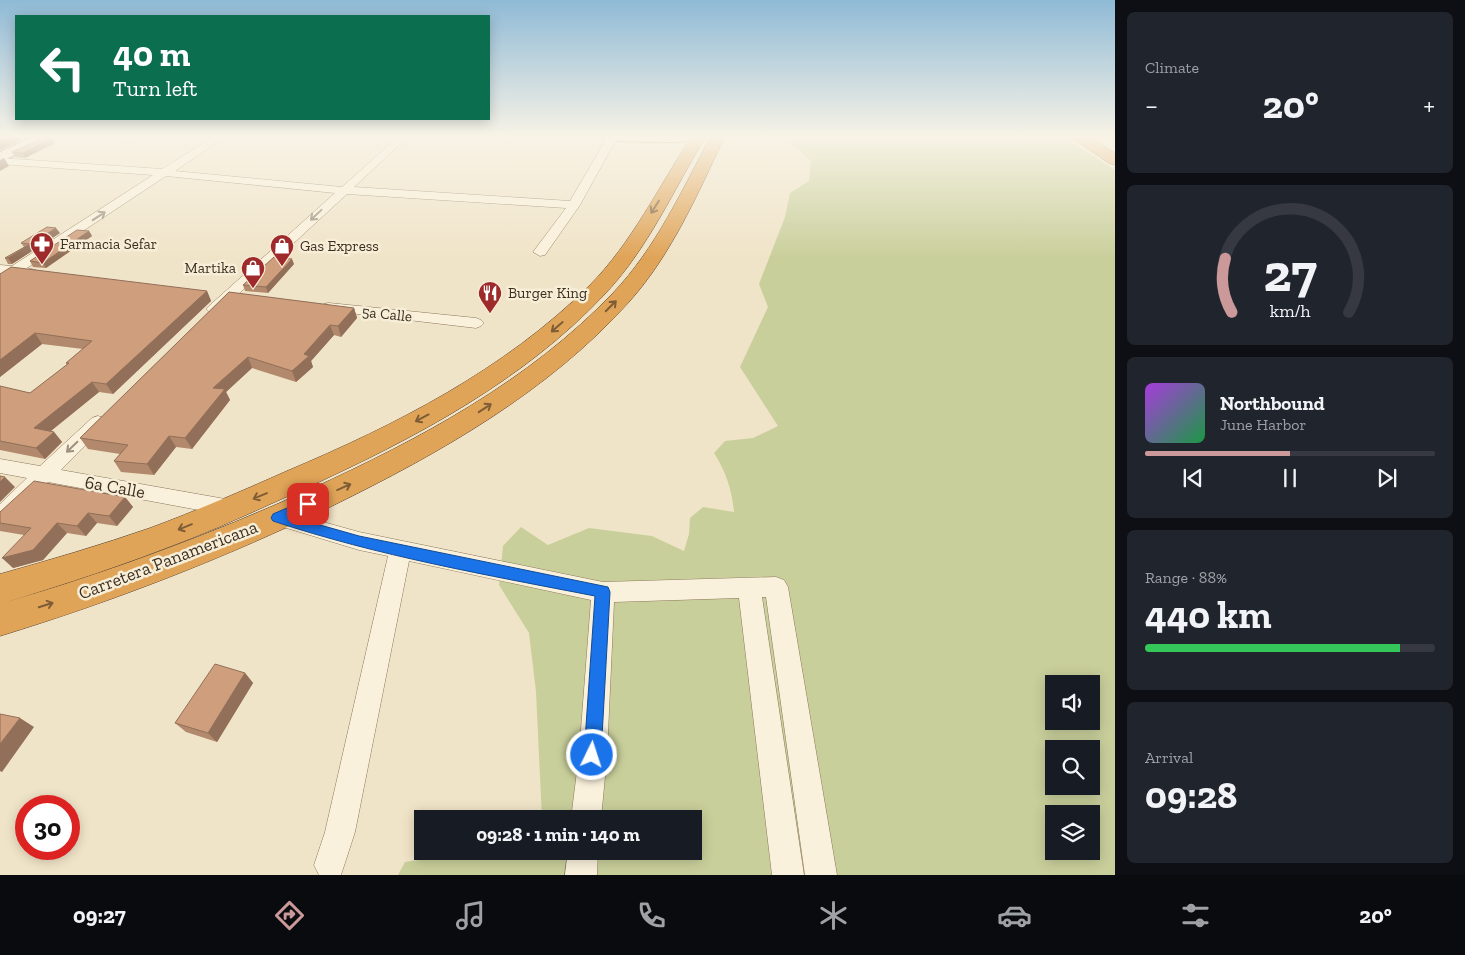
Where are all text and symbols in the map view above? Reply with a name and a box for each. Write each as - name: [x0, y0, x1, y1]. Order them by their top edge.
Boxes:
- text: 40 m: [113, 33, 190, 75]
- icon: left: [30, 35, 95, 100]
- text: Climate: [1145, 58, 1199, 77]
- text: Turn left: [113, 75, 197, 102]
- text: 20°: [1263, 82, 1319, 128]
- text: −: [1145, 89, 1158, 122]
- text: +: [1423, 89, 1435, 122]
- one-way arrow: [650, 200, 660, 214]
- one-way arrow: [309, 209, 322, 221]
- one-way arrow: [92, 210, 106, 220]
- pharmacy icon: Farmacia Sefar: [29, 231, 55, 265]
- shop icon: Gas Express: [269, 233, 295, 267]
- place label: Farmacia Sefar: [60, 235, 157, 253]
- place label: Gas Express: [300, 237, 379, 255]
- text: 27: [1263, 242, 1317, 304]
- shop icon: Martika: [240, 255, 266, 289]
- place label: Martika: [185, 259, 236, 277]
- restaurant icon: Burger King: [477, 280, 503, 314]
- place label: Burger King: [508, 284, 587, 302]
- one-way arrow: [605, 300, 618, 312]
- text: km/h: [1270, 300, 1310, 322]
- street label: 5a Calle: [361, 302, 413, 326]
- one-way arrow: [550, 321, 563, 333]
- text: Northbound: [1220, 392, 1325, 415]
- one-way arrow: [478, 402, 492, 413]
- one-way arrow: [415, 413, 430, 423]
- text: June Harbor: [1220, 415, 1306, 434]
- one-way arrow: [66, 441, 78, 453]
- icon: previous: [1179, 464, 1207, 492]
- icon: pause: [1276, 464, 1304, 492]
- icon: next: [1373, 464, 1401, 492]
- street label: 6a Calle: [83, 471, 147, 503]
- one-way arrow: [336, 482, 351, 492]
- pin: [287, 483, 329, 525]
- icon: arrive: [294, 490, 322, 518]
- one-way arrow: [253, 491, 268, 501]
- street label: Carretera Panamericana: [75, 516, 261, 604]
- one-way arrow: [178, 523, 193, 532]
- text: Range · 88%: [1145, 568, 1227, 587]
- text: 440 km: [1145, 592, 1272, 638]
- one-way arrow: [38, 600, 54, 609]
- map controls: [1045, 675, 1100, 860]
- button: sound: [1045, 675, 1100, 730]
- position arrow: [565, 728, 617, 780]
- button: search: [1045, 740, 1100, 795]
- text: Arrival: [1145, 748, 1193, 767]
- text: 09:28: [1145, 772, 1238, 818]
- speed limit sign: 30: [15, 795, 80, 860]
- button: layers: [1045, 805, 1100, 860]
- text: 09:28 · 1 min · 140 m: [476, 823, 640, 846]
- icon: directions: [272, 898, 307, 933]
- icon: music: [453, 898, 488, 933]
- icon: phone: [634, 898, 669, 933]
- icon: climate: [816, 898, 851, 933]
- icon: car: [997, 898, 1032, 933]
- icon: filters: [1178, 898, 1213, 933]
- text: 09:27: [73, 902, 126, 929]
- text: 20°: [1359, 902, 1392, 929]

